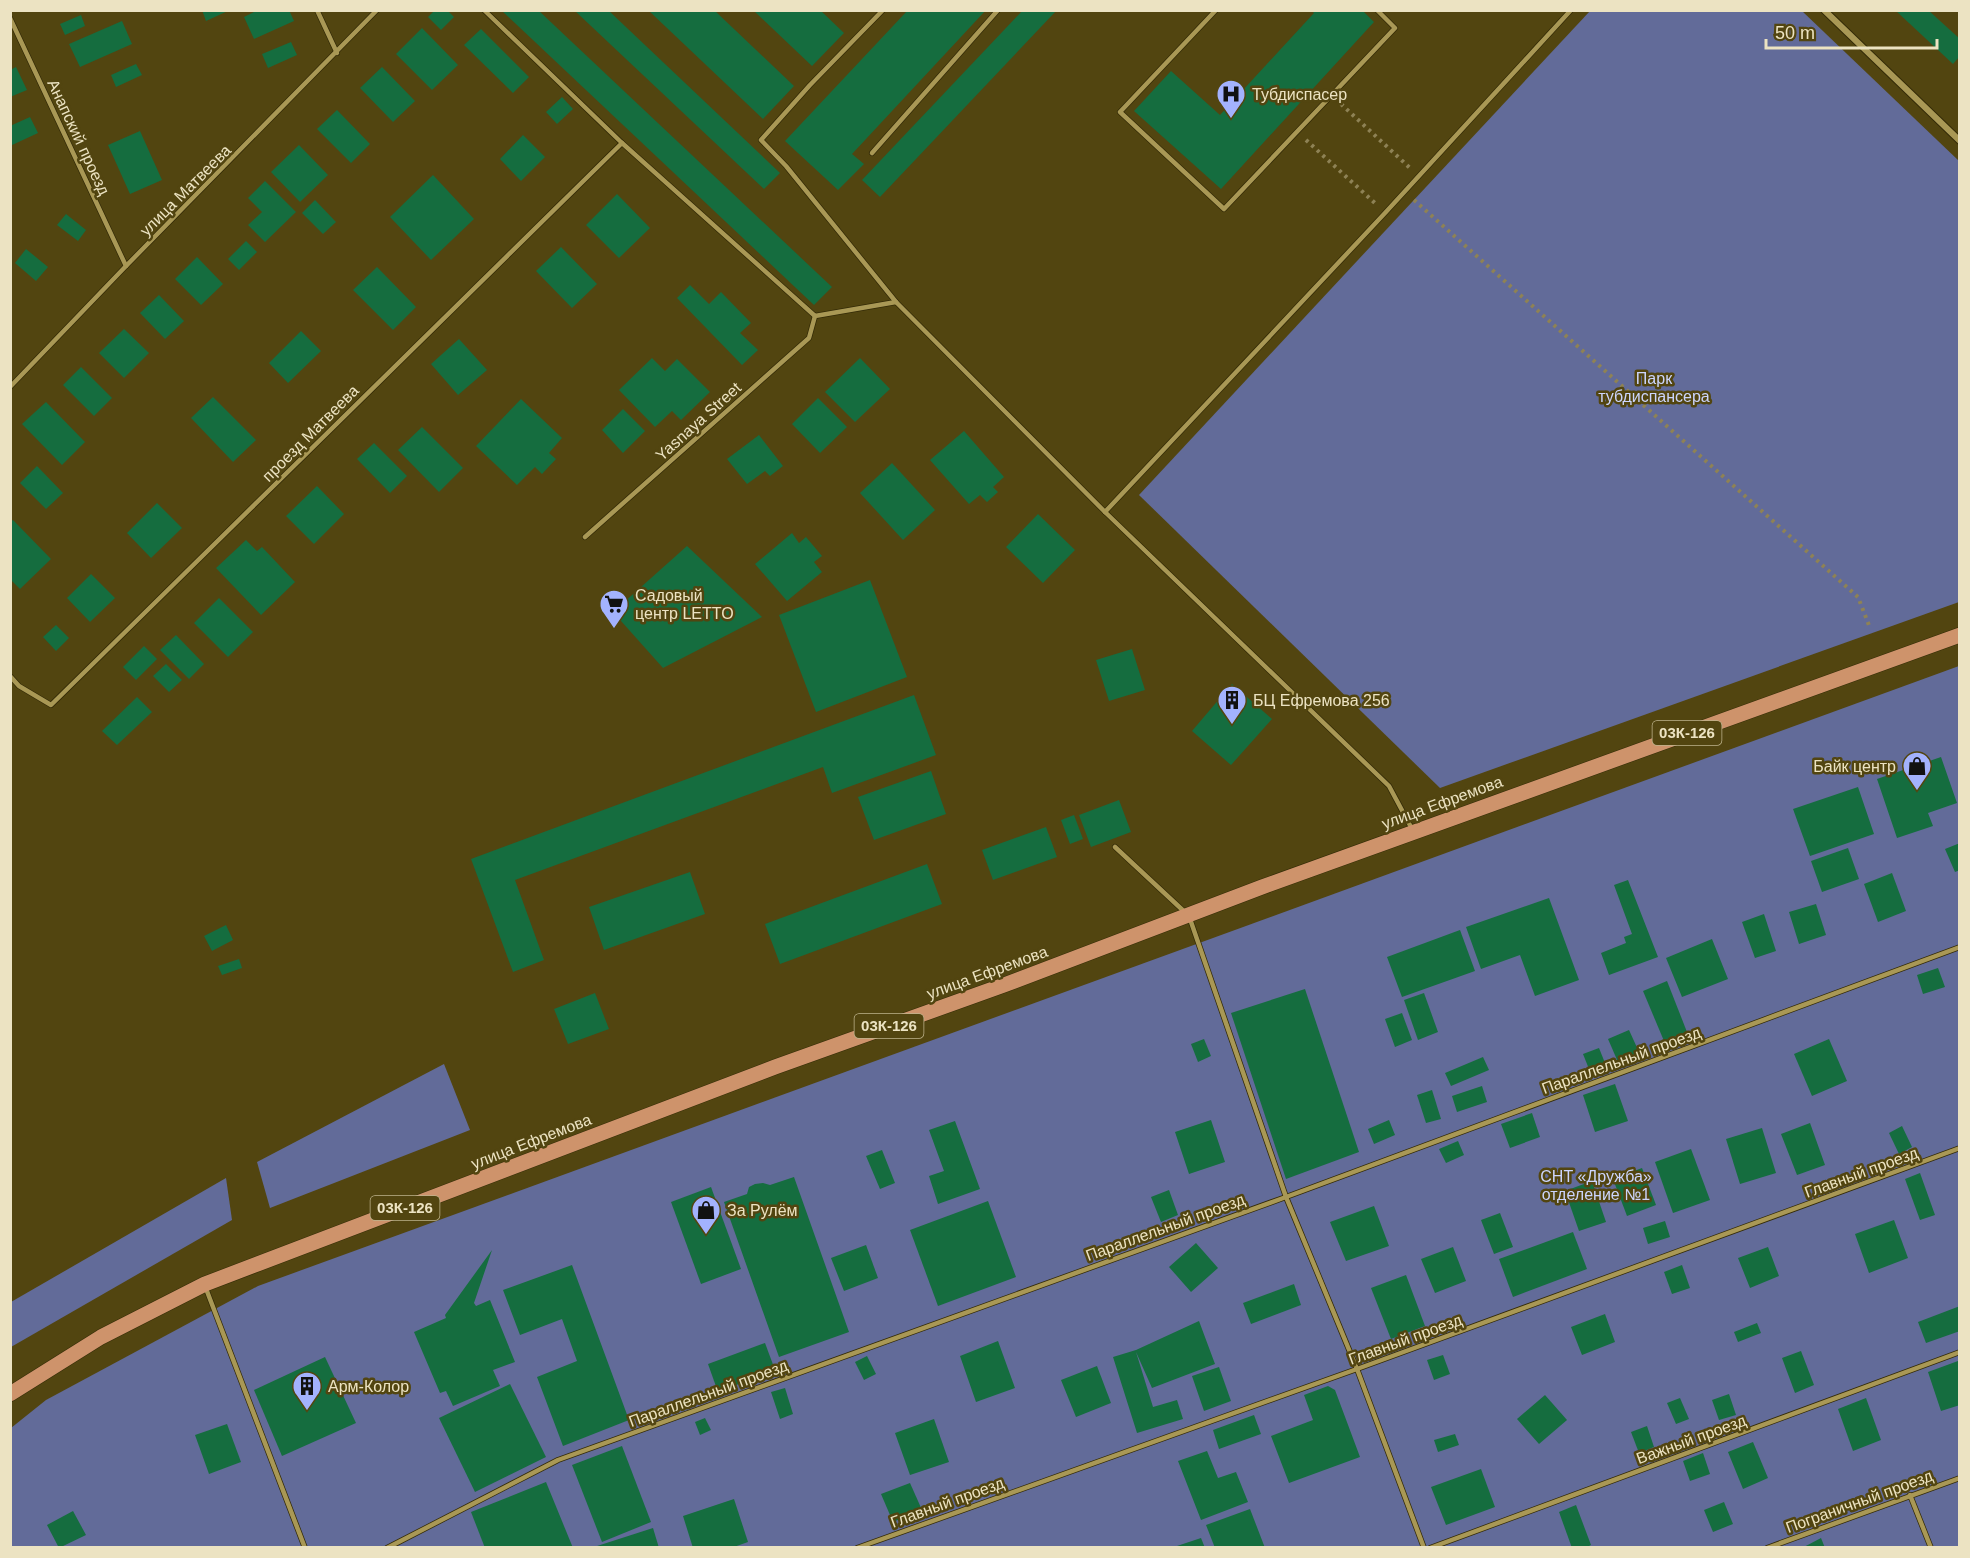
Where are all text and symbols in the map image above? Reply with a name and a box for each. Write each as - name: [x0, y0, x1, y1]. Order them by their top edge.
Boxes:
- scale bar: [1766, 12, 1937, 50]
- text: 50 m: [1775, 23, 1815, 43]
- street label: Анапский проезд: [44, 77, 113, 198]
- hospital icon: Тубдиспасер: [1215, 78, 1247, 120]
- place label: Тубдиспасер: [1252, 86, 1347, 103]
- street label: улица Матвеева: [137, 141, 234, 239]
- park label: Парк тубдиспансера: [1598, 370, 1710, 405]
- street label: Yasnaya Street: [652, 378, 745, 464]
- street label: проезд Матвеева: [259, 382, 362, 485]
- place label: Садовый центр LETTO: [635, 587, 734, 622]
- supermarket icon: Садовый центр LETTO: [598, 588, 630, 630]
- building icon: БЦ Ефремова 256: [1216, 684, 1248, 726]
- place label: БЦ Ефремова 256: [1253, 692, 1390, 709]
- road number: 03К-126: [1652, 721, 1722, 745]
- shop icon: Байк центр: [1901, 750, 1933, 792]
- place label: Байк центр: [1813, 758, 1896, 775]
- street label: улица Ефремова: [1380, 773, 1505, 832]
- street label: улица Ефремова: [925, 943, 1050, 1002]
- road number: 03К-126: [854, 1014, 924, 1038]
- street label: Параллельный проезд: [1539, 1024, 1704, 1097]
- street label: улица Ефремова: [469, 1111, 594, 1172]
- street label: Главный проезд: [1802, 1144, 1921, 1201]
- park label: СНТ «Дружба» отделение №1: [1540, 1168, 1652, 1203]
- street label: Параллельный проезд: [1083, 1191, 1248, 1264]
- shop icon: За Рулём: [690, 1194, 722, 1236]
- road number: 03К-126: [370, 1196, 440, 1220]
- place label: За Рулём: [727, 1202, 798, 1219]
- street label: Главный проезд: [1346, 1311, 1465, 1368]
- street label: Параллельный проезд: [626, 1357, 791, 1430]
- building icon: Арм-Колор: [291, 1370, 323, 1412]
- place label: Арм-Колор: [328, 1378, 409, 1395]
- street label: Важный проезд: [1634, 1412, 1749, 1467]
- street label: Пограничный проезд: [1783, 1467, 1936, 1536]
- street label: Главный проезд: [888, 1474, 1007, 1531]

